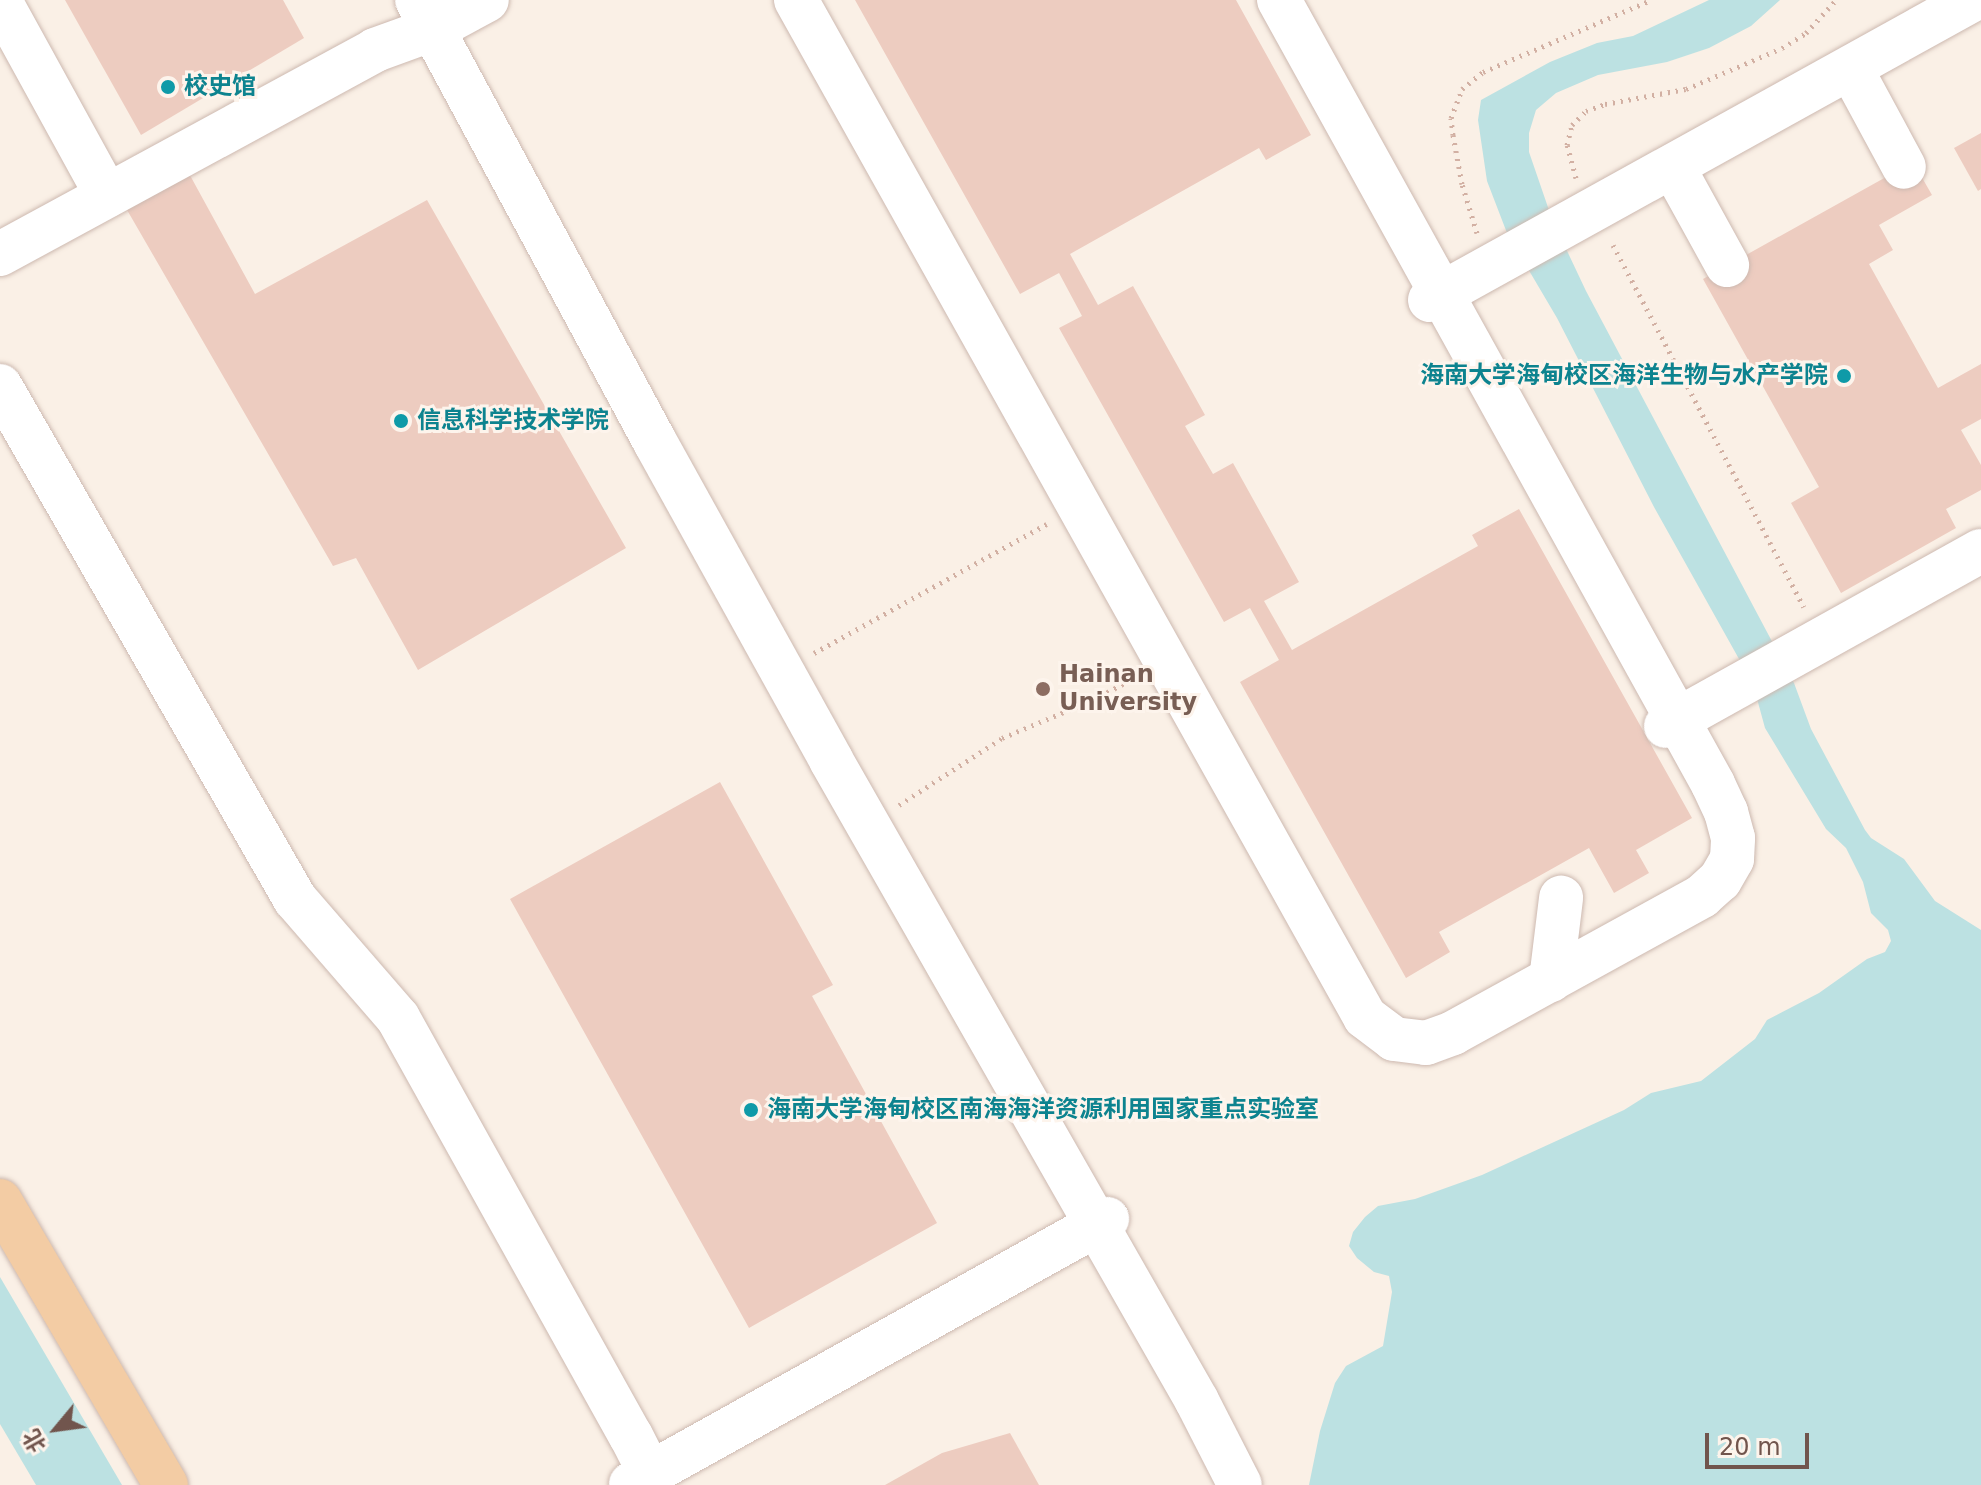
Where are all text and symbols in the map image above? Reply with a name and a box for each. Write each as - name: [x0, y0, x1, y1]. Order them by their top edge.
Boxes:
- place label: 校史馆: [184, 73, 256, 101]
- marker: 校史馆: [159, 78, 177, 96]
- place label: 海南大学海甸校区海洋生物与水产学院: [1420, 362, 1828, 390]
- marker: 海南大学海甸校区海洋生物与水产学院: [1835, 367, 1853, 385]
- place label: 信息科学技术学院: [417, 407, 609, 435]
- marker: 信息科学技术学院: [392, 412, 410, 430]
- place label: Hainan University: [1059, 661, 1197, 717]
- marker: Hainan University: [1034, 680, 1052, 698]
- place label: 海南大学海甸校区南海海洋资源利用国家重点实验室: [767, 1096, 1319, 1124]
- marker: 海南大学海甸校区南海海洋资源利用国家重点实验室: [742, 1101, 760, 1119]
- north arrow: [16, 1389, 96, 1469]
- scale bar: [1709, 1417, 1813, 1467]
- text: 北: [18, 1425, 51, 1457]
- text: 20 m: [1719, 1433, 1781, 1461]

